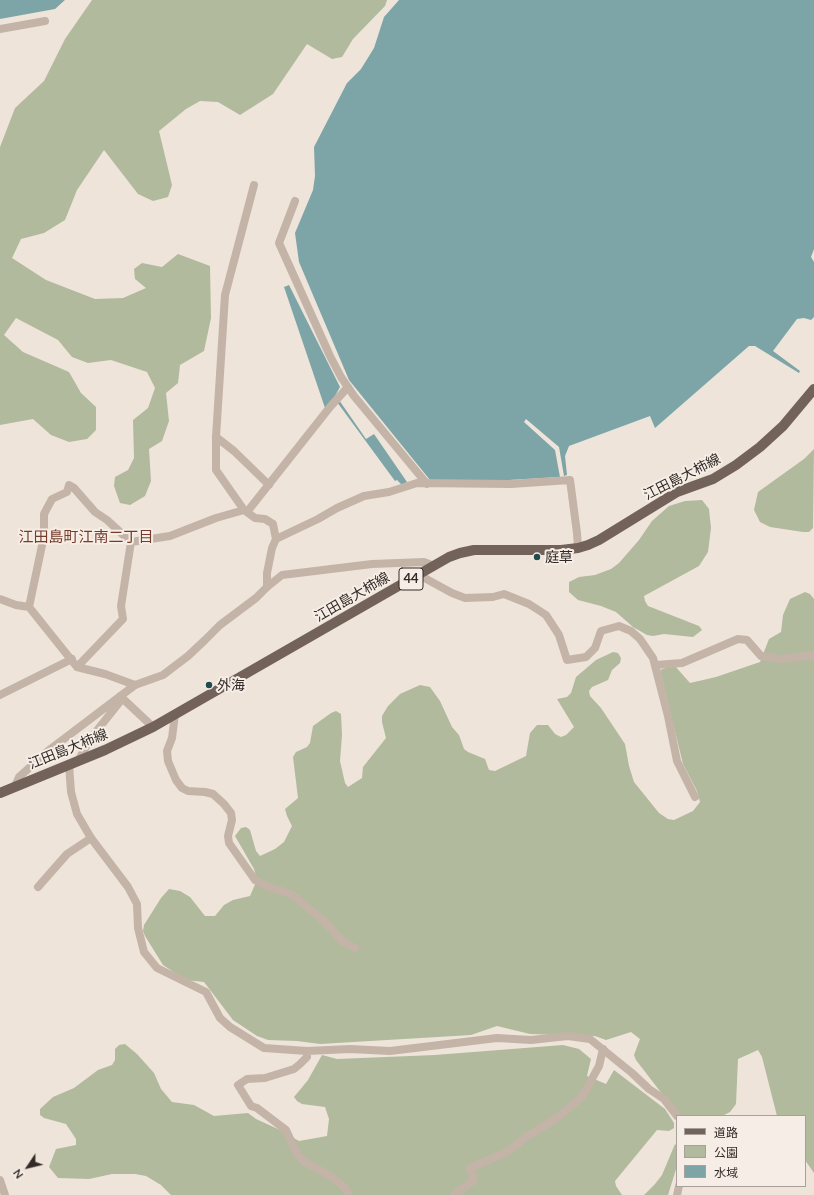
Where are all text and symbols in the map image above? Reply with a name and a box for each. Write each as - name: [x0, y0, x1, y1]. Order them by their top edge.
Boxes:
- street label: 江田島大柿線: [641, 450, 723, 504]
- district label: 江田島町江南二丁目: [19, 528, 153, 546]
- place label: 庭草: [545, 549, 573, 565]
- marker: 庭草: [532, 552, 542, 562]
- road number: 44: [399, 568, 423, 590]
- street label: 江田島大柿線: [311, 569, 393, 625]
- place label: 外海: [217, 677, 245, 693]
- marker: 外海: [204, 680, 214, 690]
- street label: 江田島大柿線: [26, 725, 110, 773]
- legend: [676, 1115, 806, 1187]
- text: 道路: [714, 1125, 738, 1140]
- text: 公園: [714, 1145, 738, 1160]
- north arrow: [8, 1147, 48, 1187]
- text: 水域: [714, 1165, 738, 1180]
- text: N: [10, 1167, 26, 1181]

